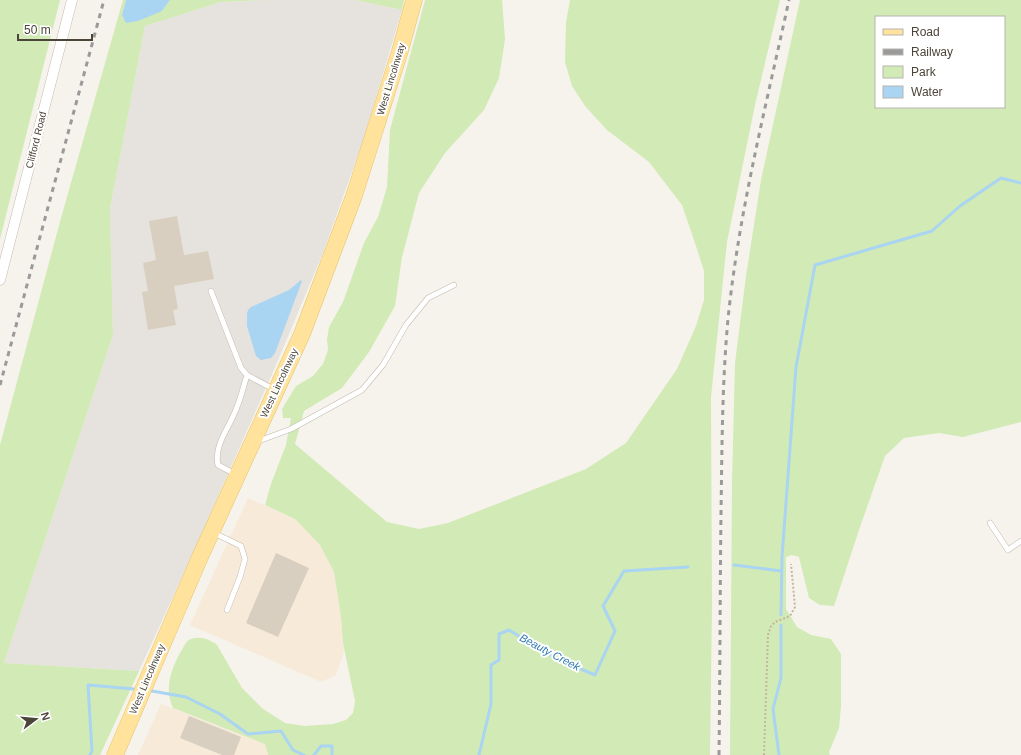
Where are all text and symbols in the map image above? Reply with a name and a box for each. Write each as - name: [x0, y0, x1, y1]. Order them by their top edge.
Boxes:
- scale bar: [18, 16, 92, 42]
- legend: [875, 16, 1005, 108]
- text: 50 m: [24, 23, 51, 37]
- text: Road: [911, 25, 940, 39]
- street label: West Lincolnway: [375, 42, 407, 116]
- text: Railway: [911, 45, 953, 59]
- text: Park: [911, 65, 937, 79]
- text: Water: [911, 85, 943, 99]
- street label: Clifford Road: [24, 110, 48, 170]
- street label: West Lincolnway: [258, 347, 300, 419]
- water label: Beauty Creek: [518, 631, 583, 673]
- street label: West Lincolnway: [127, 642, 167, 716]
- north arrow: [16, 699, 56, 739]
- text: N: [39, 711, 52, 722]

